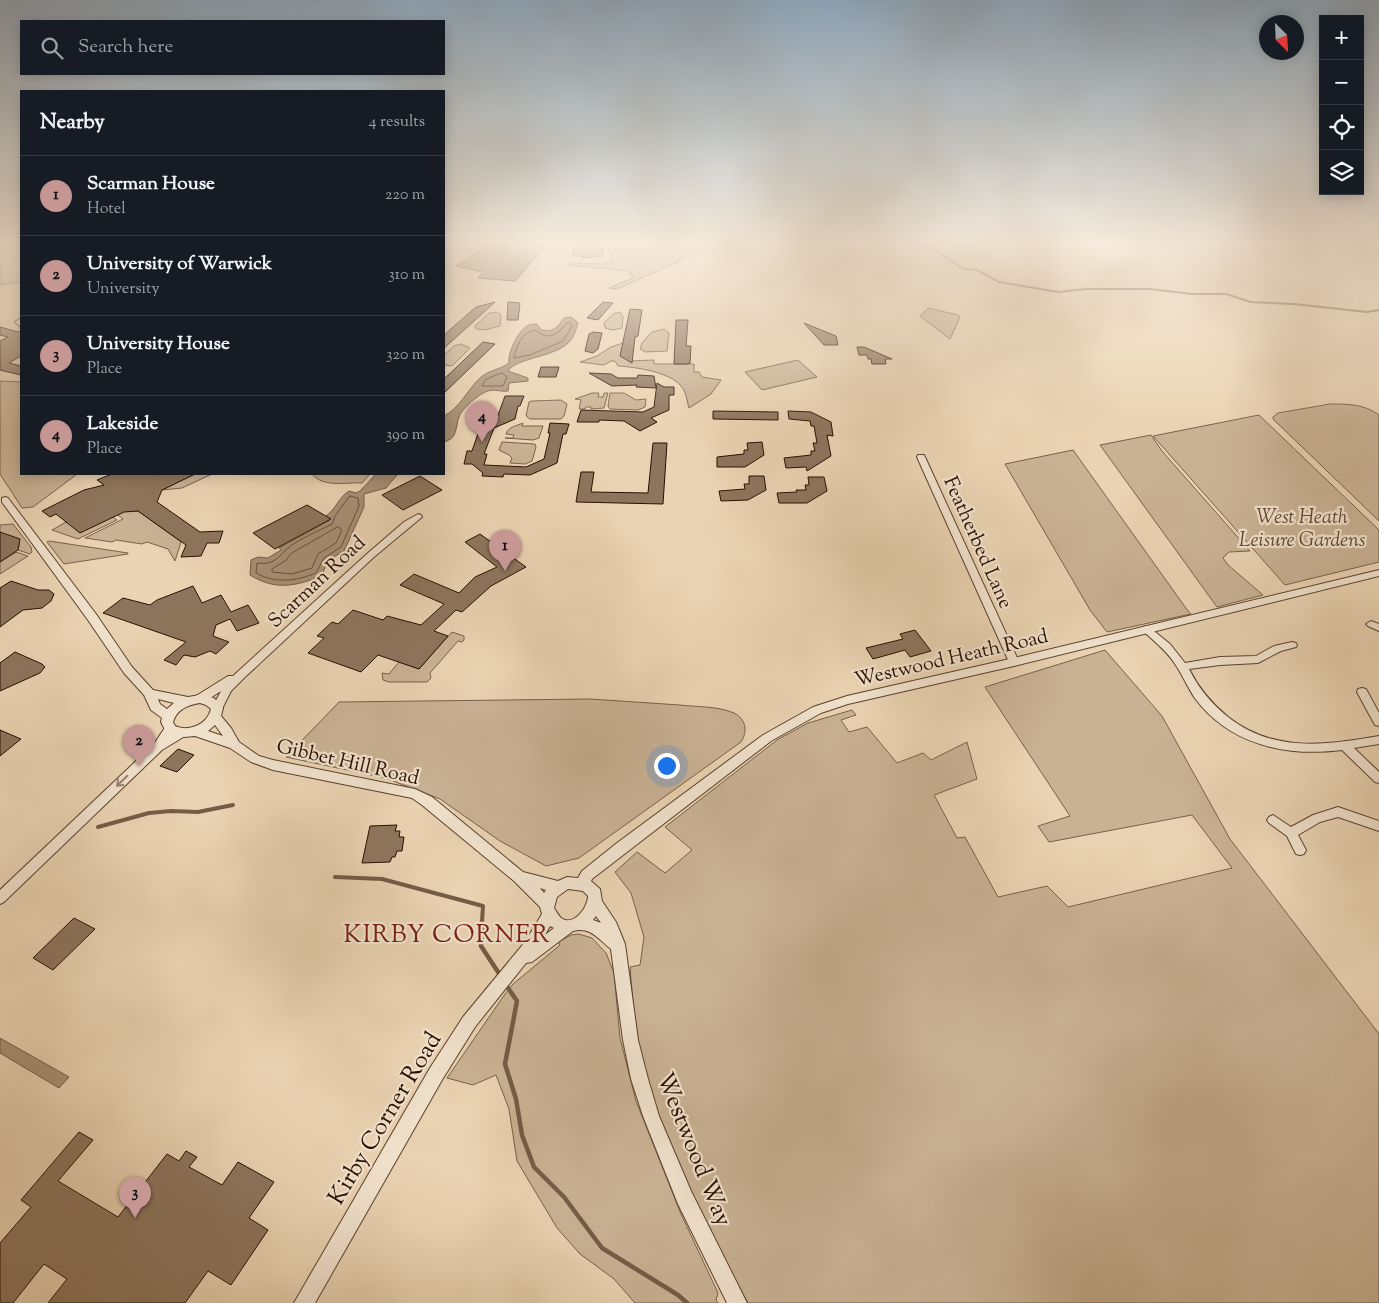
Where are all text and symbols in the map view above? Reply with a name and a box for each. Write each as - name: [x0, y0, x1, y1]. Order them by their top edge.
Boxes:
- north arrow: [1259, 15, 1304, 60]
- map controls: [1319, 15, 1364, 195]
- button: +: [1319, 15, 1364, 60]
- search box: [20, 20, 445, 75]
- icon: search: [38, 34, 66, 62]
- text: Search here: [78, 34, 173, 61]
- button: −: [1319, 60, 1364, 105]
- button: locate: [1319, 105, 1364, 150]
- text: Nearby: [40, 108, 105, 138]
- text: 4 results: [369, 111, 425, 134]
- button: layers: [1319, 150, 1364, 195]
- text: Scarman House: [87, 171, 215, 198]
- text: 1: [53, 184, 59, 207]
- text: 220 m: [385, 184, 425, 207]
- text: Hotel: [87, 198, 126, 221]
- text: University of Warwick: [87, 251, 272, 278]
- text: 2: [52, 264, 60, 287]
- text: 310 m: [388, 264, 425, 287]
- text: University: [87, 278, 160, 301]
- text: University House: [87, 331, 230, 358]
- text: 3: [53, 344, 59, 367]
- text: 320 m: [386, 344, 425, 367]
- text: Place: [87, 358, 122, 381]
- pin: 4: [466, 401, 498, 442]
- text: Lakeside: [87, 411, 158, 438]
- text: 4: [52, 424, 60, 447]
- text: 390 m: [386, 424, 425, 447]
- text: Place: [87, 438, 122, 461]
- street label: Featherbed Lane: [935, 472, 1019, 614]
- park label: West Heath Leisure Gardens: [1239, 504, 1366, 556]
- street label: Scarman Road: [262, 530, 373, 636]
- pin: 1: [489, 530, 521, 571]
- street label: Westwood Heath Road: [852, 623, 1051, 696]
- pin: 2: [123, 725, 155, 766]
- street label: Gibbet Hill Road: [273, 733, 422, 794]
- your location: [654, 753, 680, 779]
- one-way arrow: [116, 775, 129, 787]
- district label: KIRBY CORNER: [344, 918, 550, 954]
- street label: Kirby Corner Road: [321, 1026, 451, 1212]
- street label: Westwood Way: [647, 1068, 740, 1232]
- pin: 3: [119, 1177, 151, 1218]

